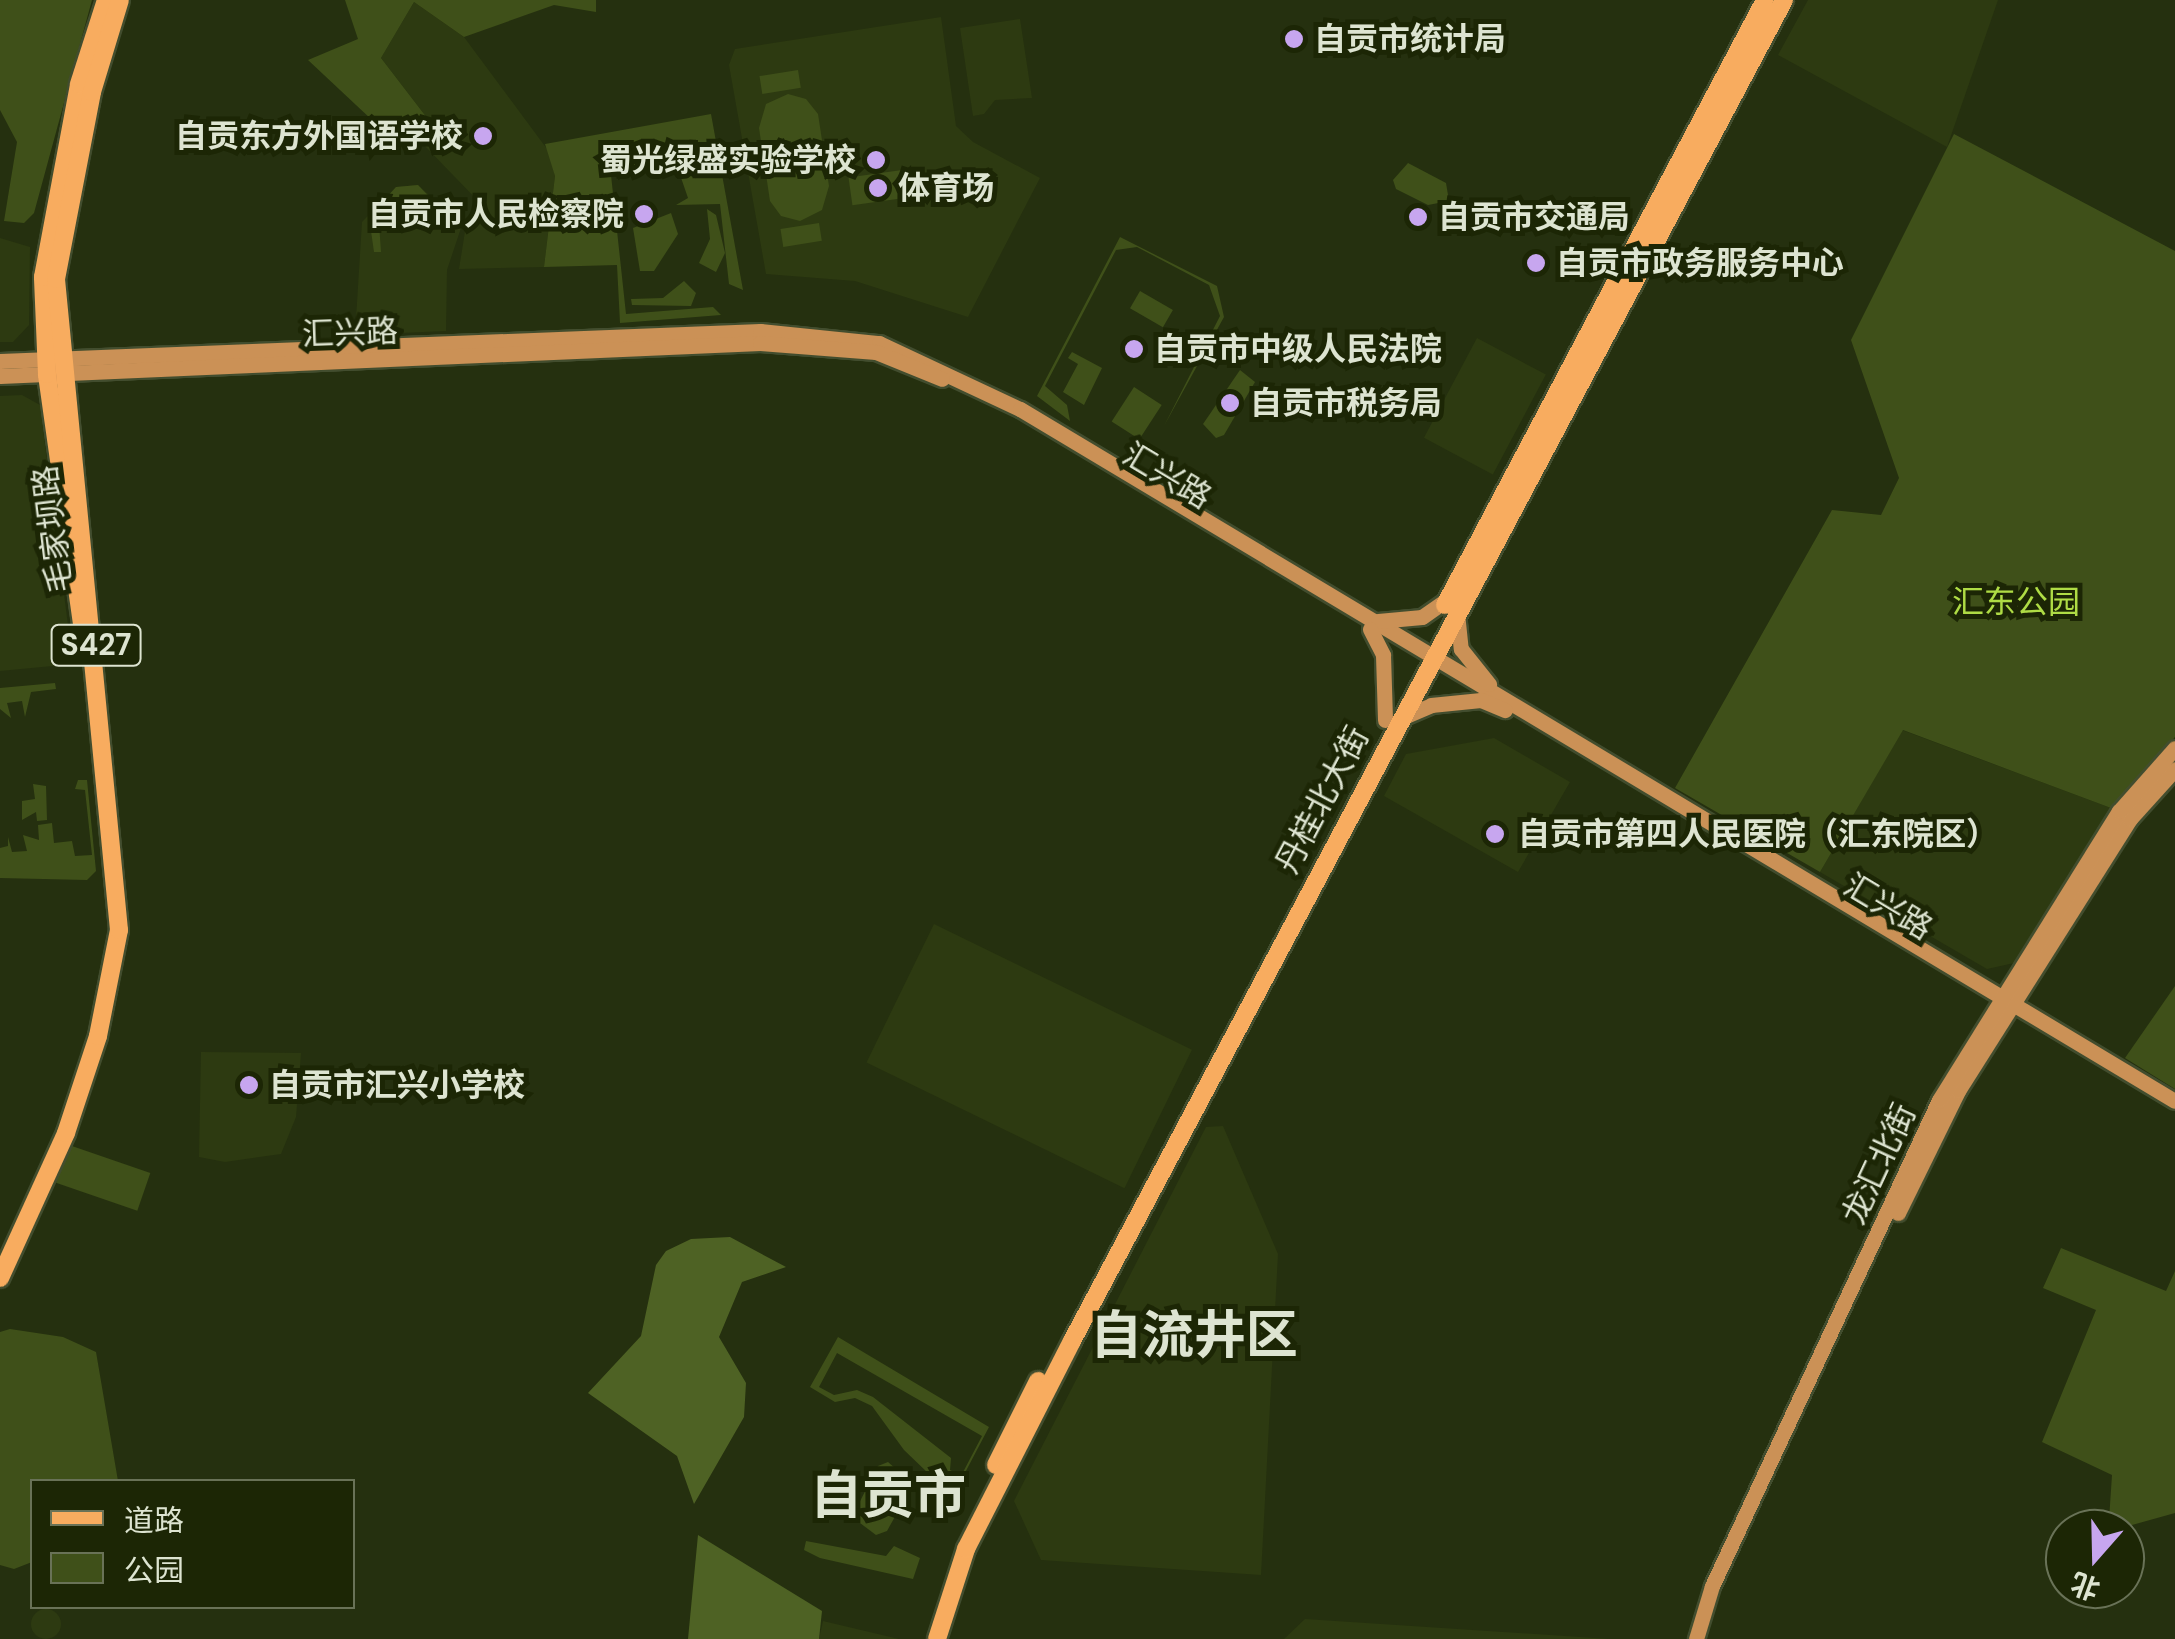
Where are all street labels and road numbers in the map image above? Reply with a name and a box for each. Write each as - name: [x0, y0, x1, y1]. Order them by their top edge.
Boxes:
- street label: 汇兴路: [301, 312, 399, 354]
- street label: 汇兴路: [1116, 435, 1218, 517]
- street label: 毛家坝路: [26, 463, 80, 595]
- road number: S427: [48, 620, 144, 670]
- street label: 丹桂北大街: [1267, 720, 1377, 880]
- street label: 汇兴路: [1837, 866, 1939, 948]
- street label: 龙汇北街: [1835, 1098, 1923, 1230]

